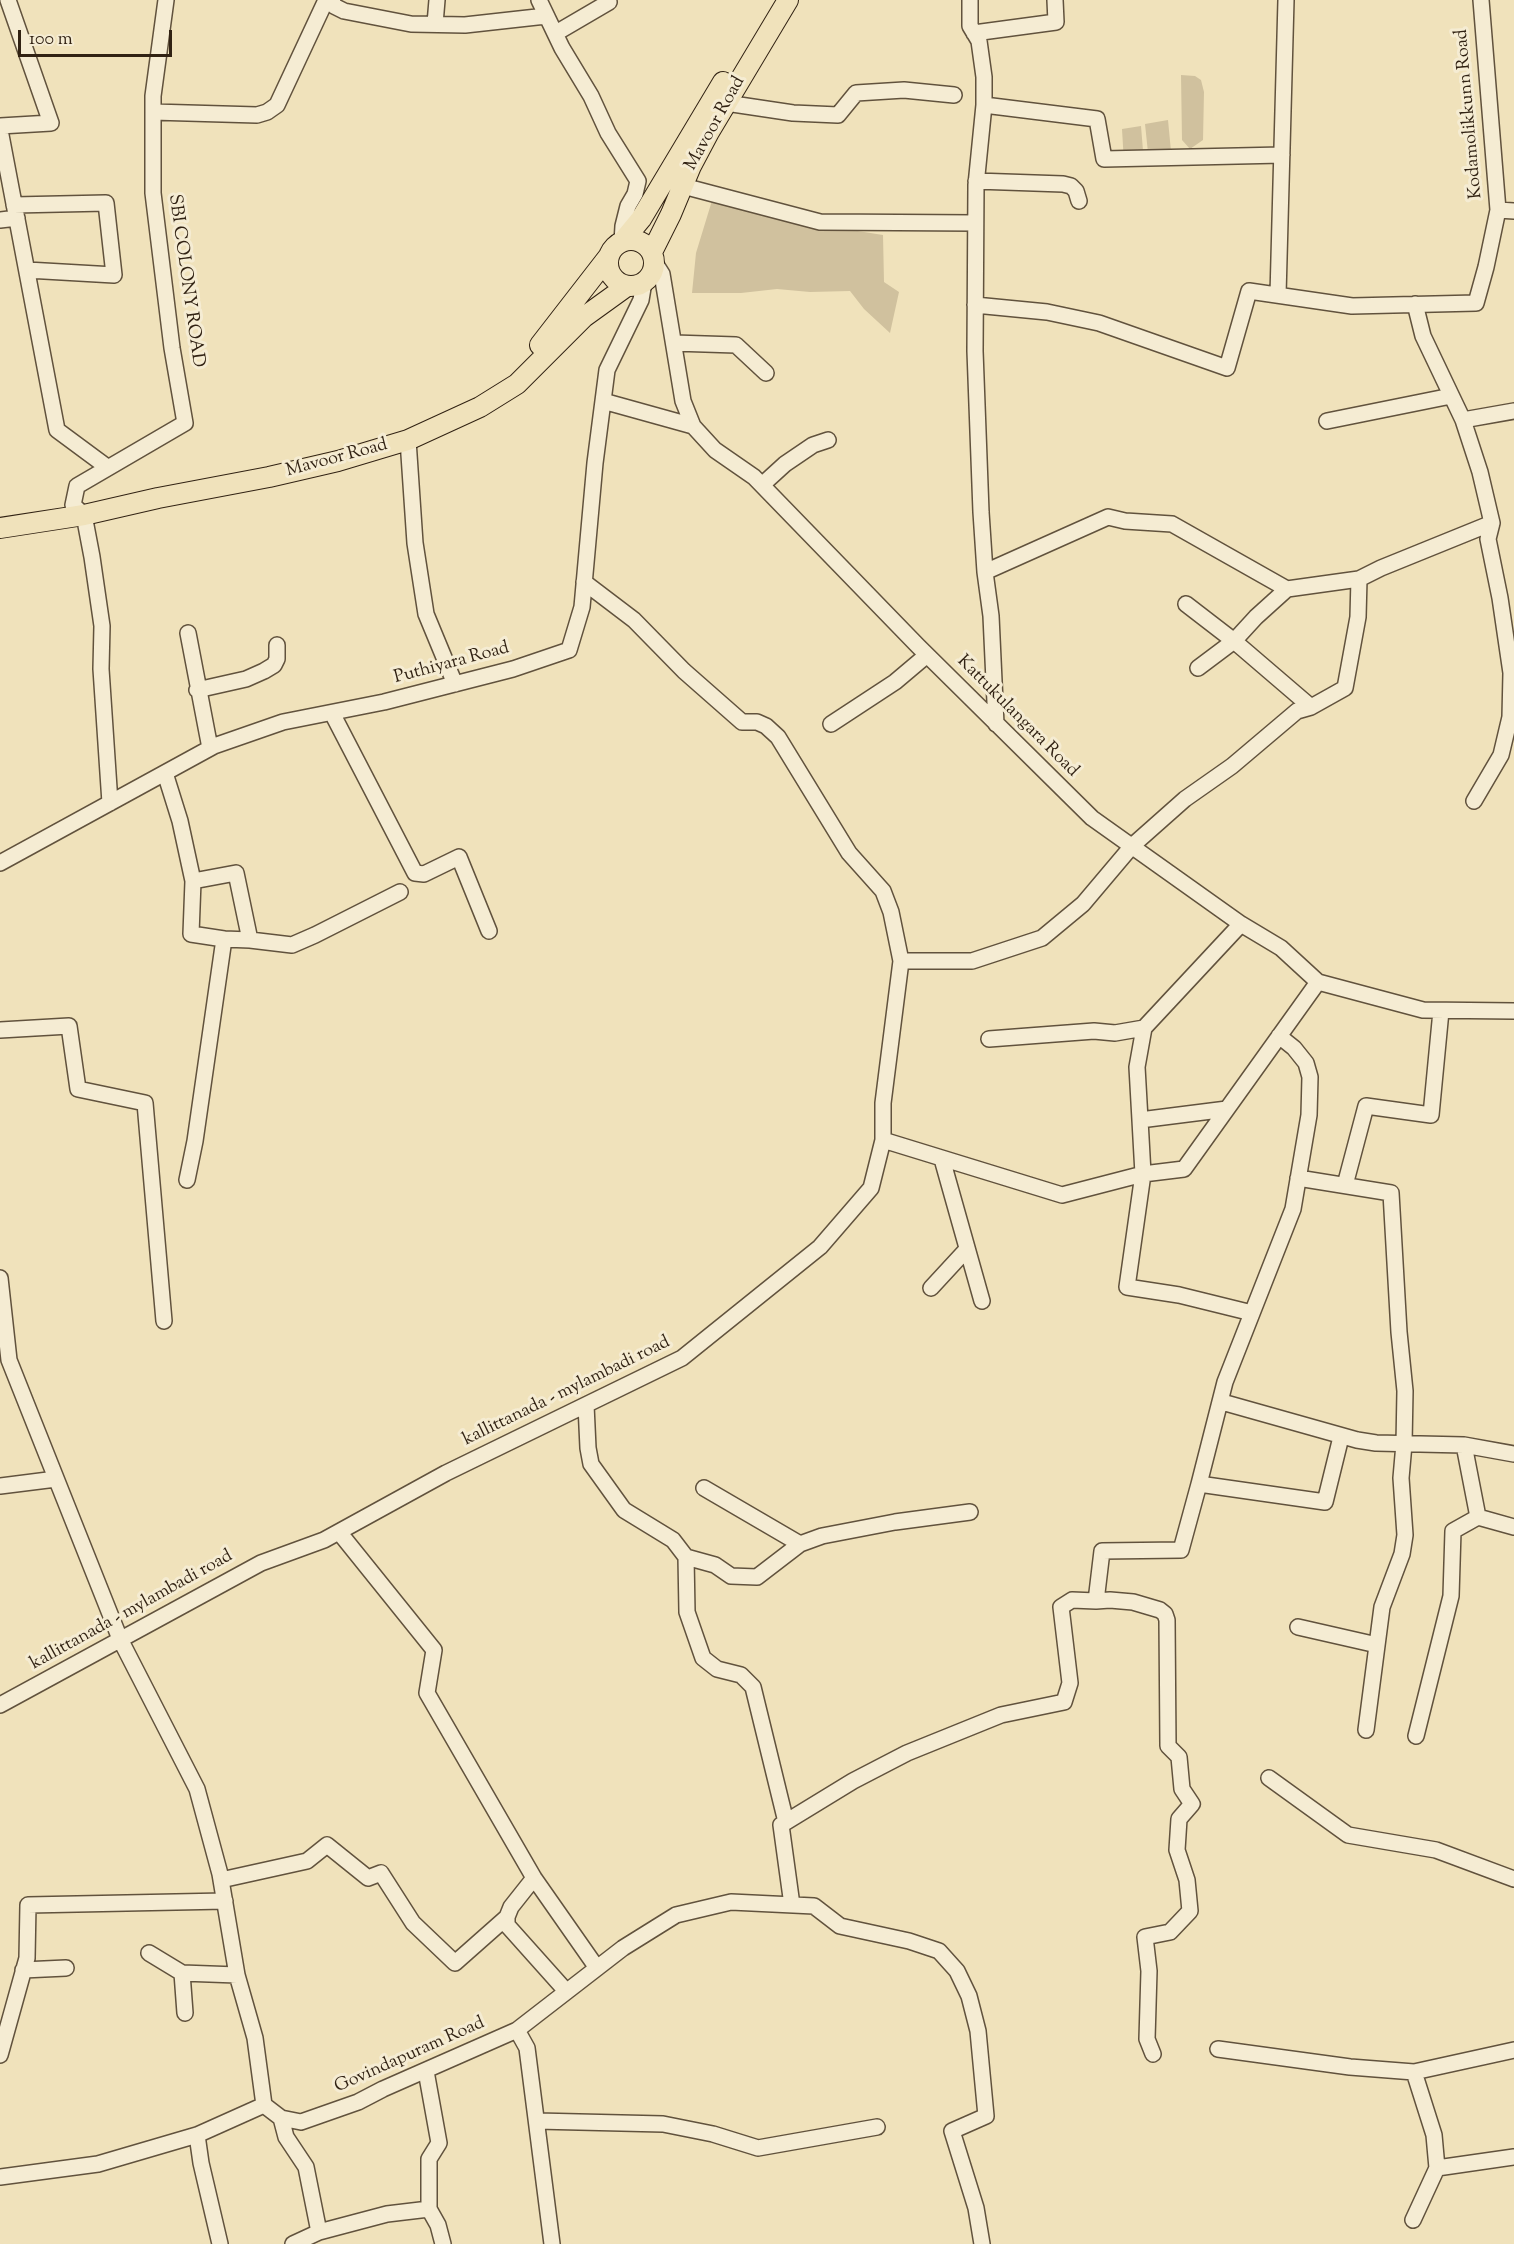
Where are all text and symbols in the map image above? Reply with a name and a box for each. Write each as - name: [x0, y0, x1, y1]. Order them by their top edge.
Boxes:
- scale bar: [21, 18, 176, 56]
- text: 100 m: [29, 27, 73, 53]
- street label: Kodamolikkunn Road: [1452, 28, 1488, 200]
- street label: Mavoor Road: [681, 73, 751, 175]
- street label: SBI COLONY ROAD: [162, 193, 208, 369]
- street label: Mavoor Road: [284, 435, 390, 483]
- street label: Puthiyara Road: [392, 638, 512, 690]
- street label: Kattukulangara Road: [952, 652, 1082, 782]
- street label: kallittanada - mylambadi road: [460, 1332, 674, 1452]
- street label: kallittanada - mylambadi road: [27, 1546, 237, 1676]
- street label: Govindapuram Road: [332, 2013, 488, 2099]

